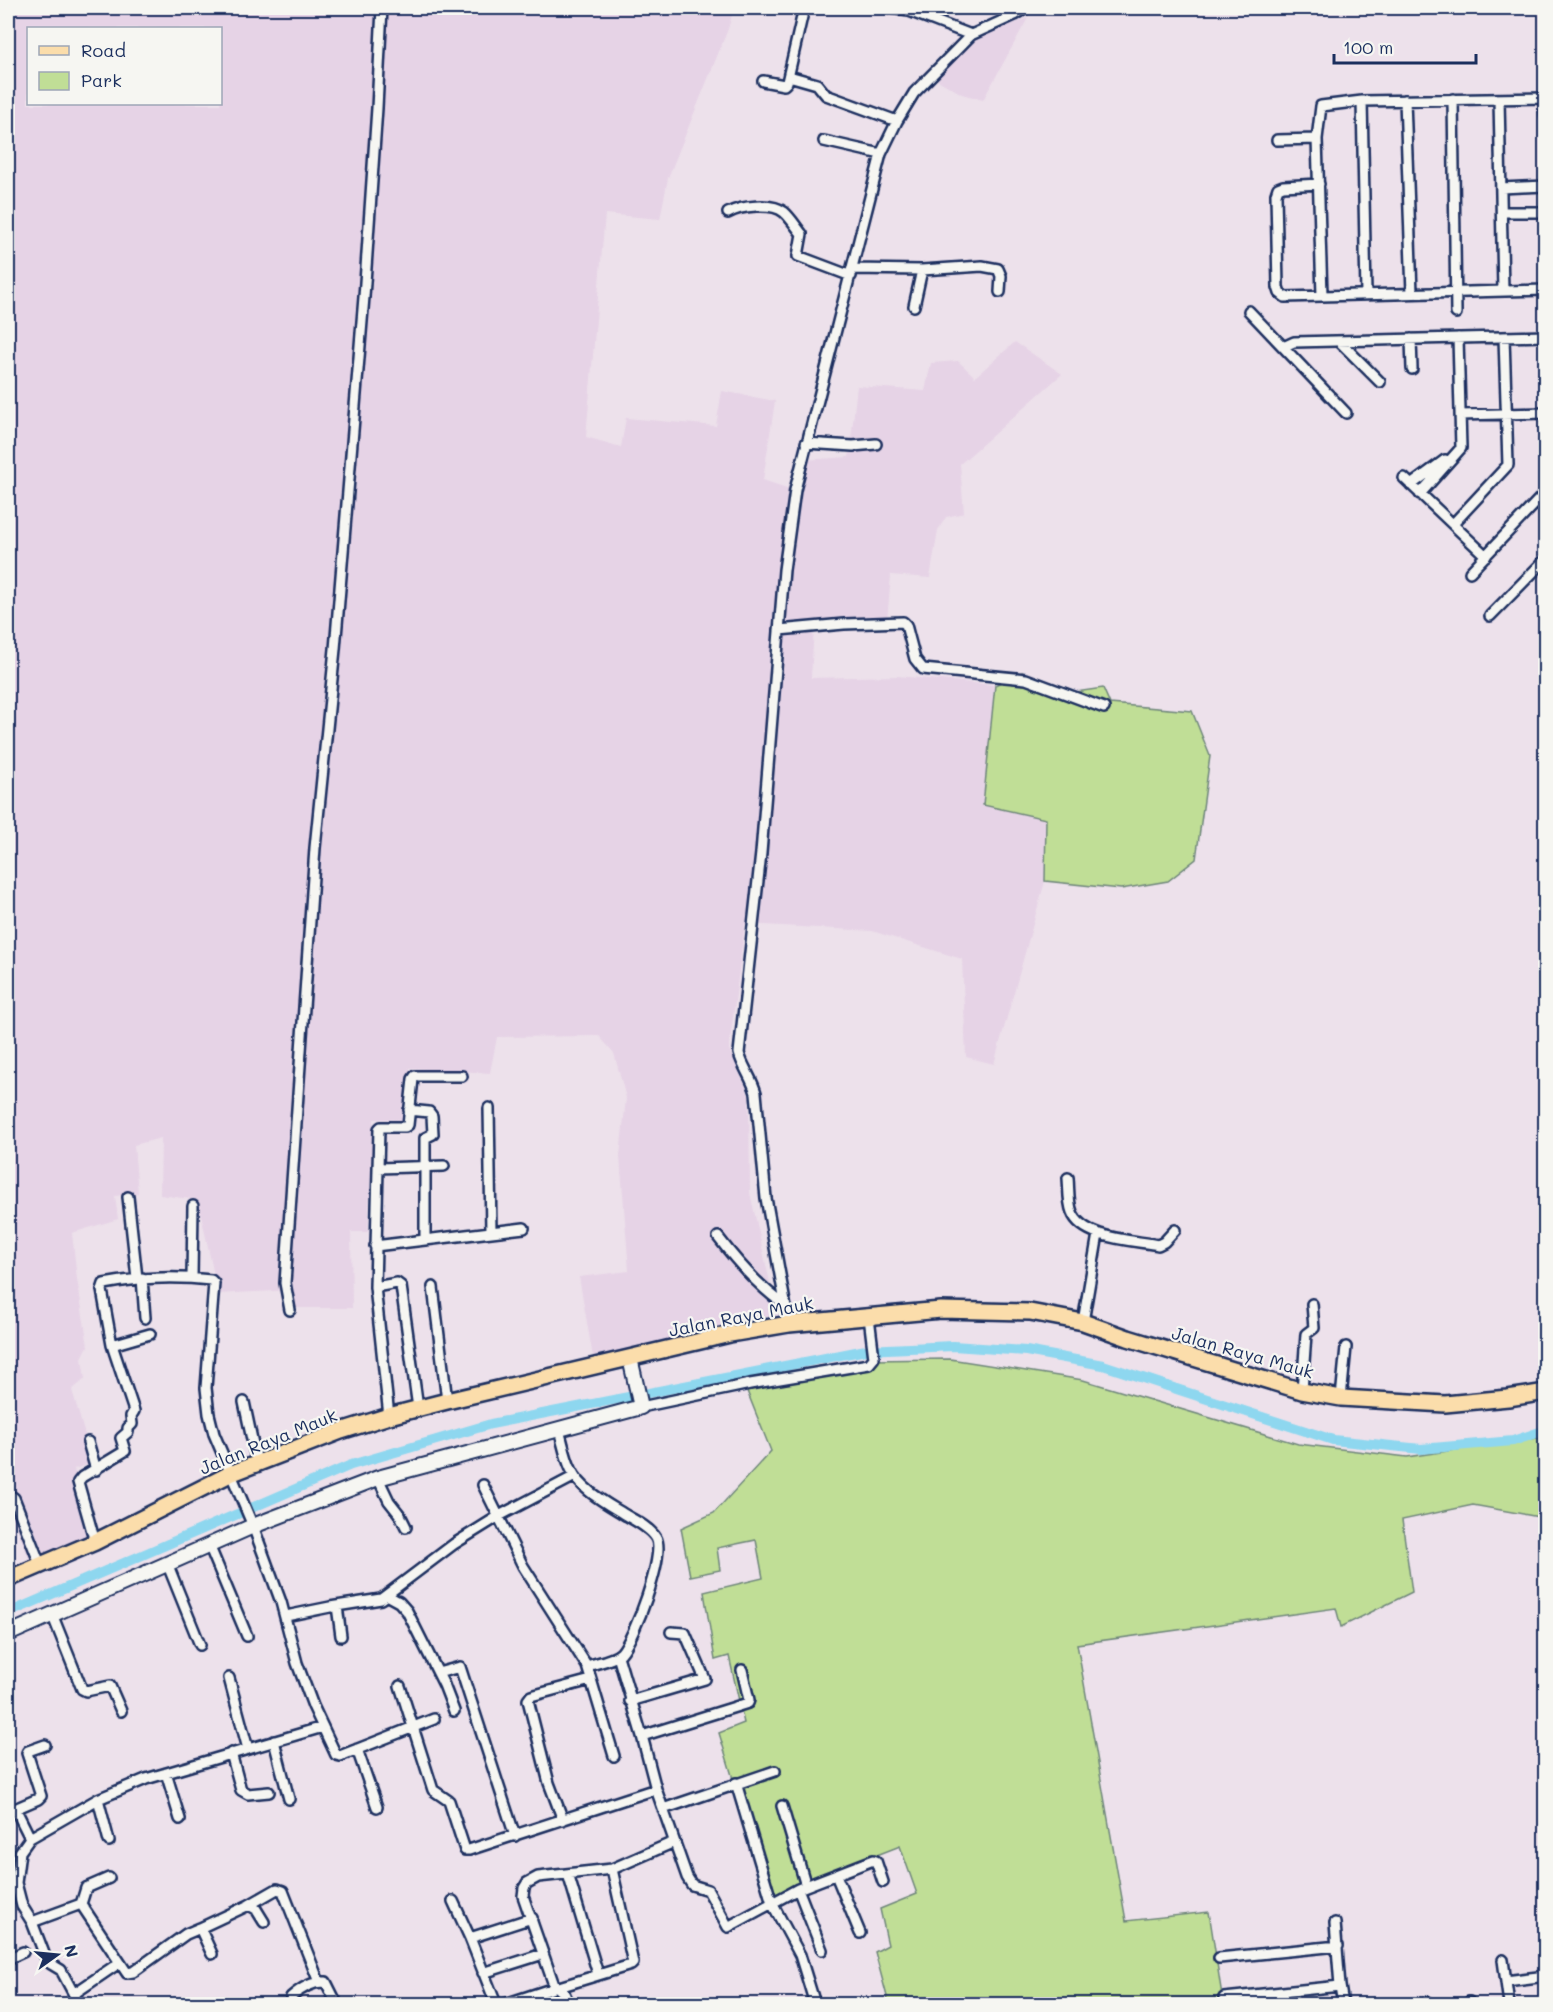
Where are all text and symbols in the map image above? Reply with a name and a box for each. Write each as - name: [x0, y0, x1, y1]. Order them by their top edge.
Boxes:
- legend: [27, 27, 222, 105]
- scale bar: [1334, 27, 1476, 65]
- text: 100 m: [1343, 35, 1393, 59]
- text: Road: [81, 38, 126, 62]
- text: Park: [81, 68, 122, 92]
- street label: Jalan Raya Mauk: [667, 1290, 815, 1342]
- street label: Jalan Raya Mauk: [1169, 1320, 1317, 1384]
- street label: Jalan Raya Mauk: [196, 1402, 340, 1480]
- north arrow: [27, 1925, 87, 1985]
- text: N: [60, 1942, 84, 1960]

